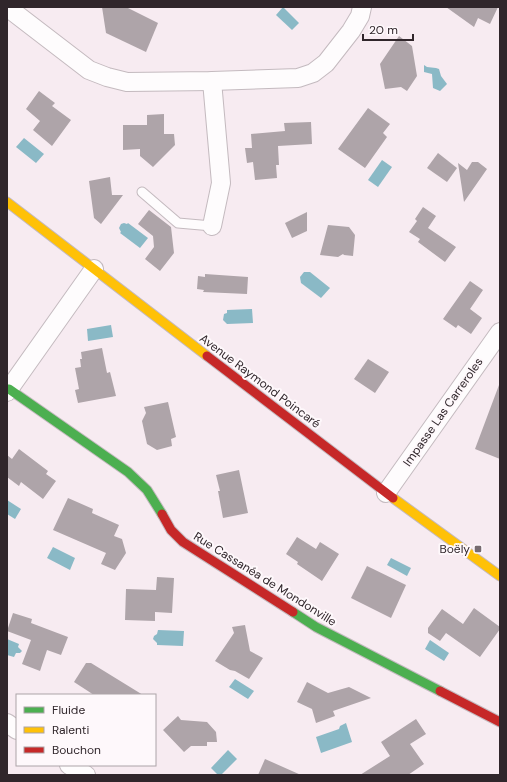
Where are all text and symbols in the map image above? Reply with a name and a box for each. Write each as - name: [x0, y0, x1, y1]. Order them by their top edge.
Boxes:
- scale bar: [363, 16, 413, 42]
- text: 20 m: [369, 22, 398, 38]
- street label: Avenue Raymond Poincaré: [196, 330, 324, 432]
- street label: Impasse Las Carreroles: [399, 355, 487, 469]
- street label: Rue Cassanéa de Mondonville: [191, 528, 340, 630]
- place label: Boëly: [439, 541, 470, 557]
- marker: Boëly: [473, 544, 483, 554]
- legend: [16, 694, 156, 766]
- text: Fluide: [52, 702, 85, 718]
- text: Ralenti: [52, 722, 90, 738]
- text: Bouchon: [52, 742, 101, 758]

